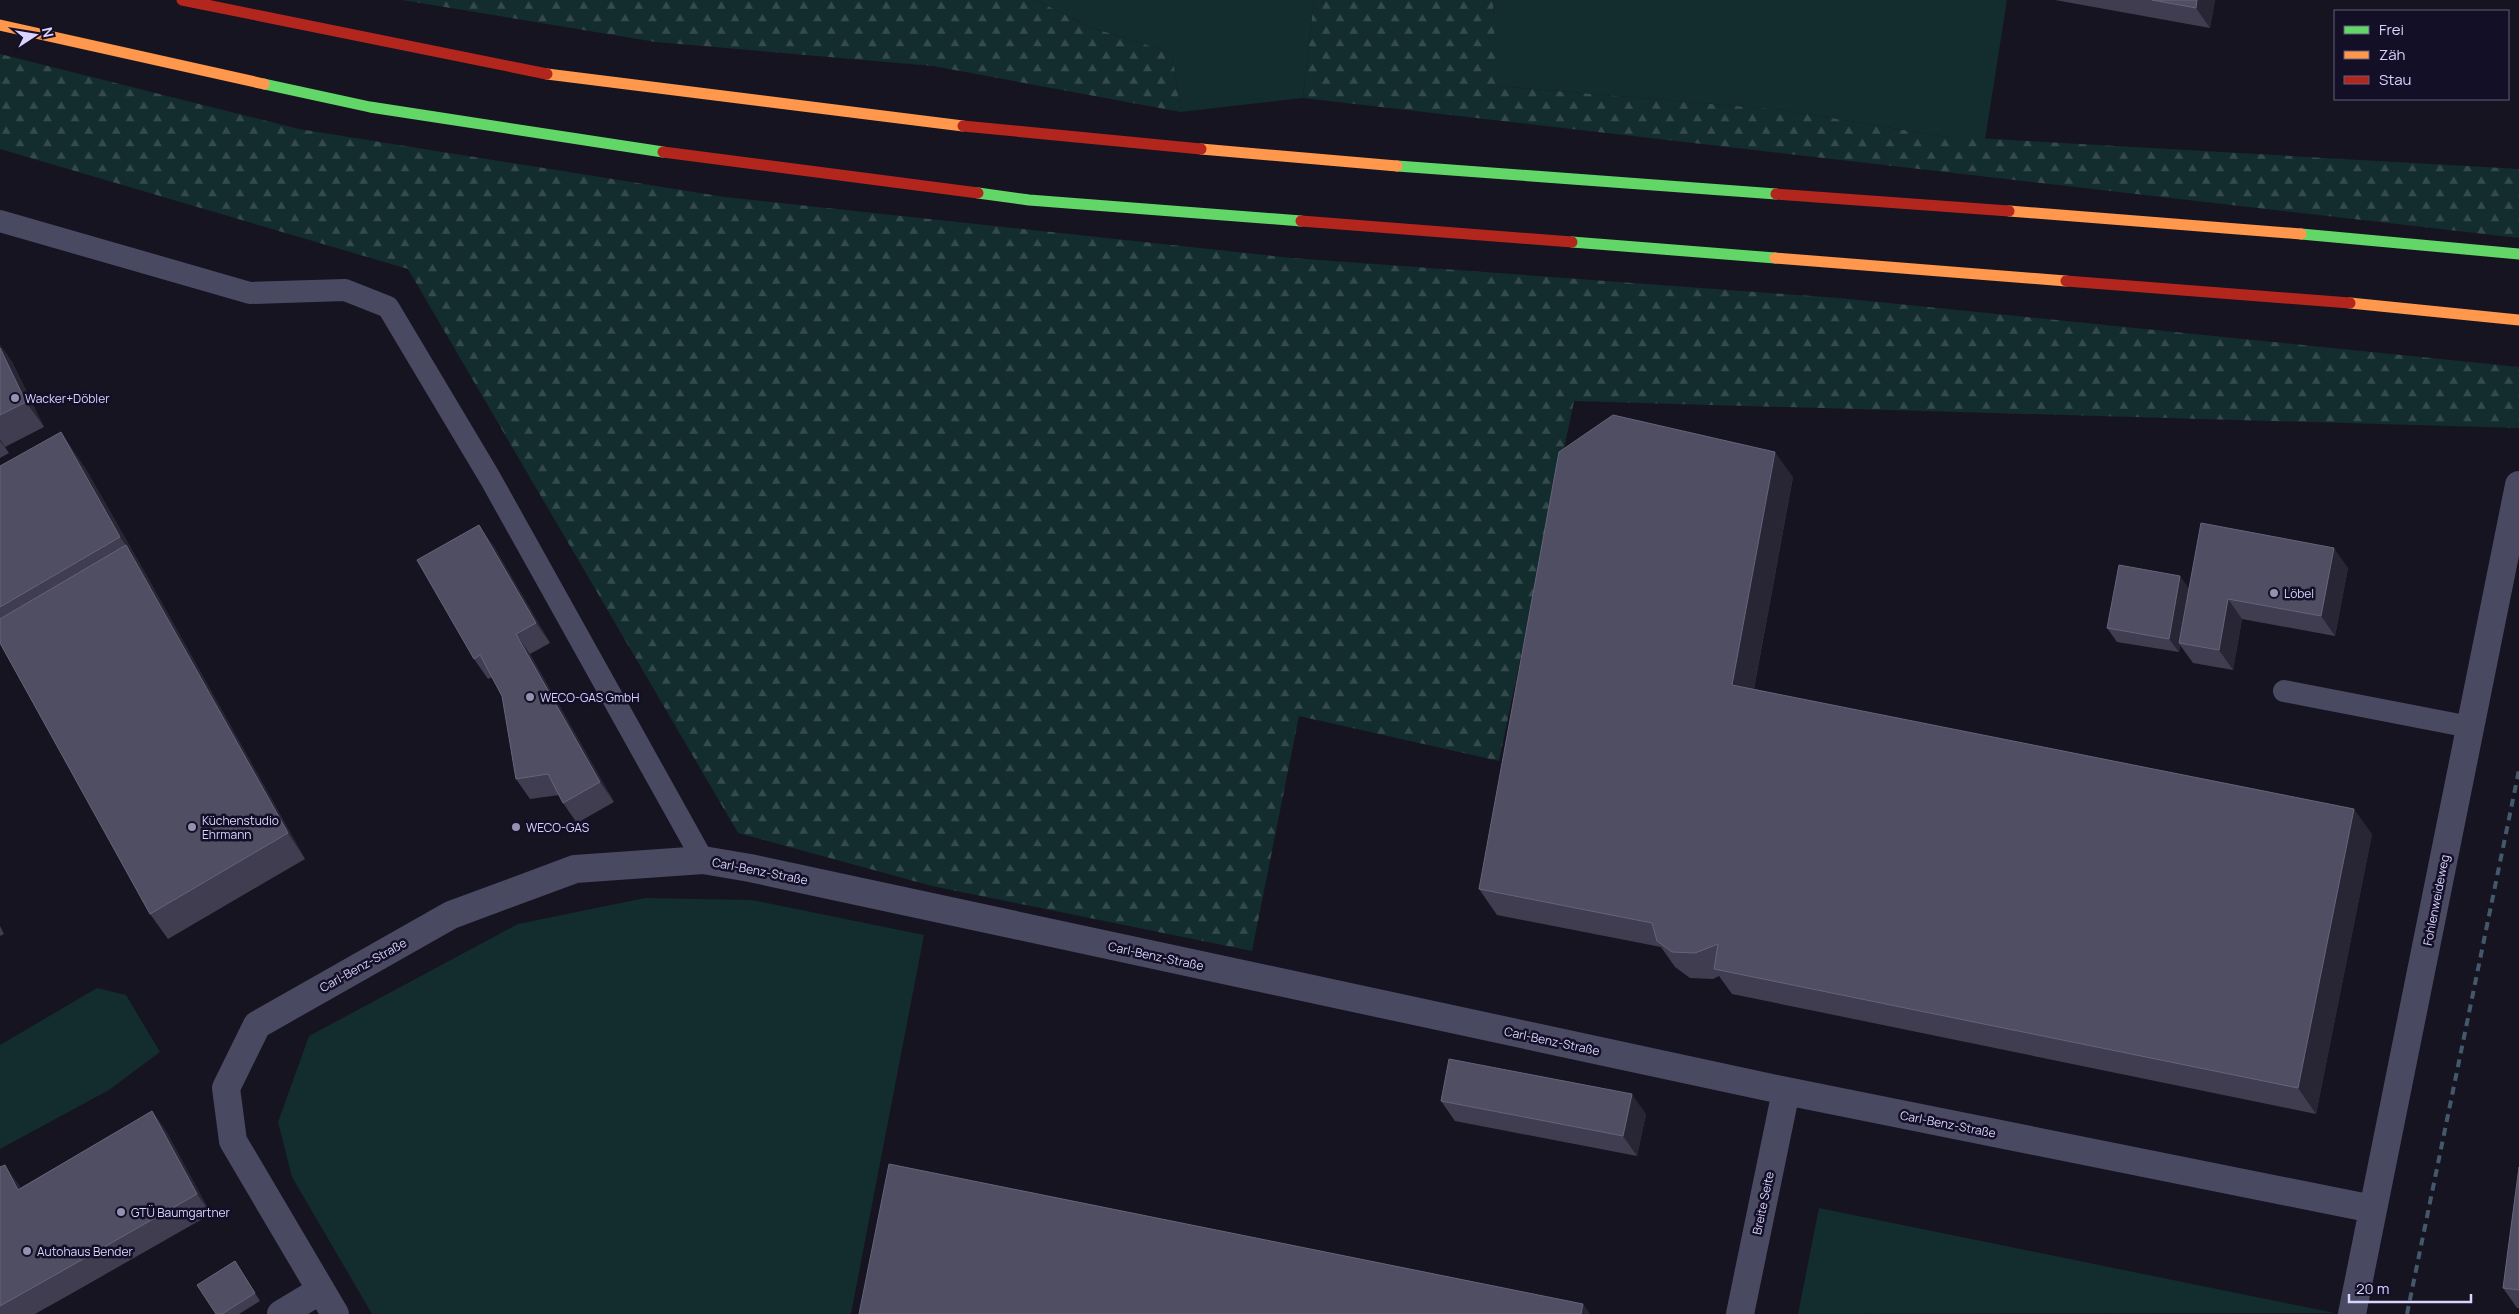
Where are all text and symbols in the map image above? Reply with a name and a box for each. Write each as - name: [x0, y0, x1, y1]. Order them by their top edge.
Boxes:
- north arrow: [10, 10, 60, 60]
- legend: [2334, 10, 2509, 100]
- text: Frei: [2379, 19, 2404, 40]
- text: N: [38, 25, 59, 39]
- text: Zäh: [2379, 44, 2406, 65]
- text: Stau: [2379, 69, 2412, 90]
- place label: Wacker+Döbler: [25, 390, 110, 407]
- marker: Wacker+Döbler: [9, 392, 21, 404]
- place label: Löbel: [2284, 585, 2314, 602]
- marker: Löbel: [2268, 587, 2280, 599]
- place label: WECO-GAS GmbH: [540, 689, 639, 706]
- marker: WECO-GAS GmbH: [524, 691, 536, 703]
- place label: Küchenstudio Ehrmann: [202, 812, 279, 843]
- place label: WECO-GAS: [526, 819, 589, 836]
- marker: Küchenstudio Ehrmann: [186, 821, 198, 833]
- marker: WECO-GAS: [510, 821, 522, 833]
- street label: Carl-Benz-Straße: [711, 853, 809, 889]
- street label: Fohlenweideweg: [2419, 853, 2453, 947]
- street label: Carl-Benz-Straße: [316, 934, 410, 996]
- street label: Carl-Benz-Straße: [1107, 938, 1205, 974]
- street label: Carl-Benz-Straße: [1503, 1023, 1601, 1059]
- street label: Carl-Benz-Straße: [1899, 1106, 1997, 1142]
- street label: Breite Seite: [1748, 1170, 1778, 1236]
- place label: GTÜ Baumgartner: [131, 1204, 231, 1221]
- marker: GTÜ Baumgartner: [115, 1206, 127, 1218]
- place label: Autohaus Bender: [37, 1243, 133, 1260]
- marker: Autohaus Bender: [21, 1245, 33, 1257]
- scale bar: [2349, 1272, 2472, 1304]
- text: 20 m: [2356, 1278, 2389, 1299]

